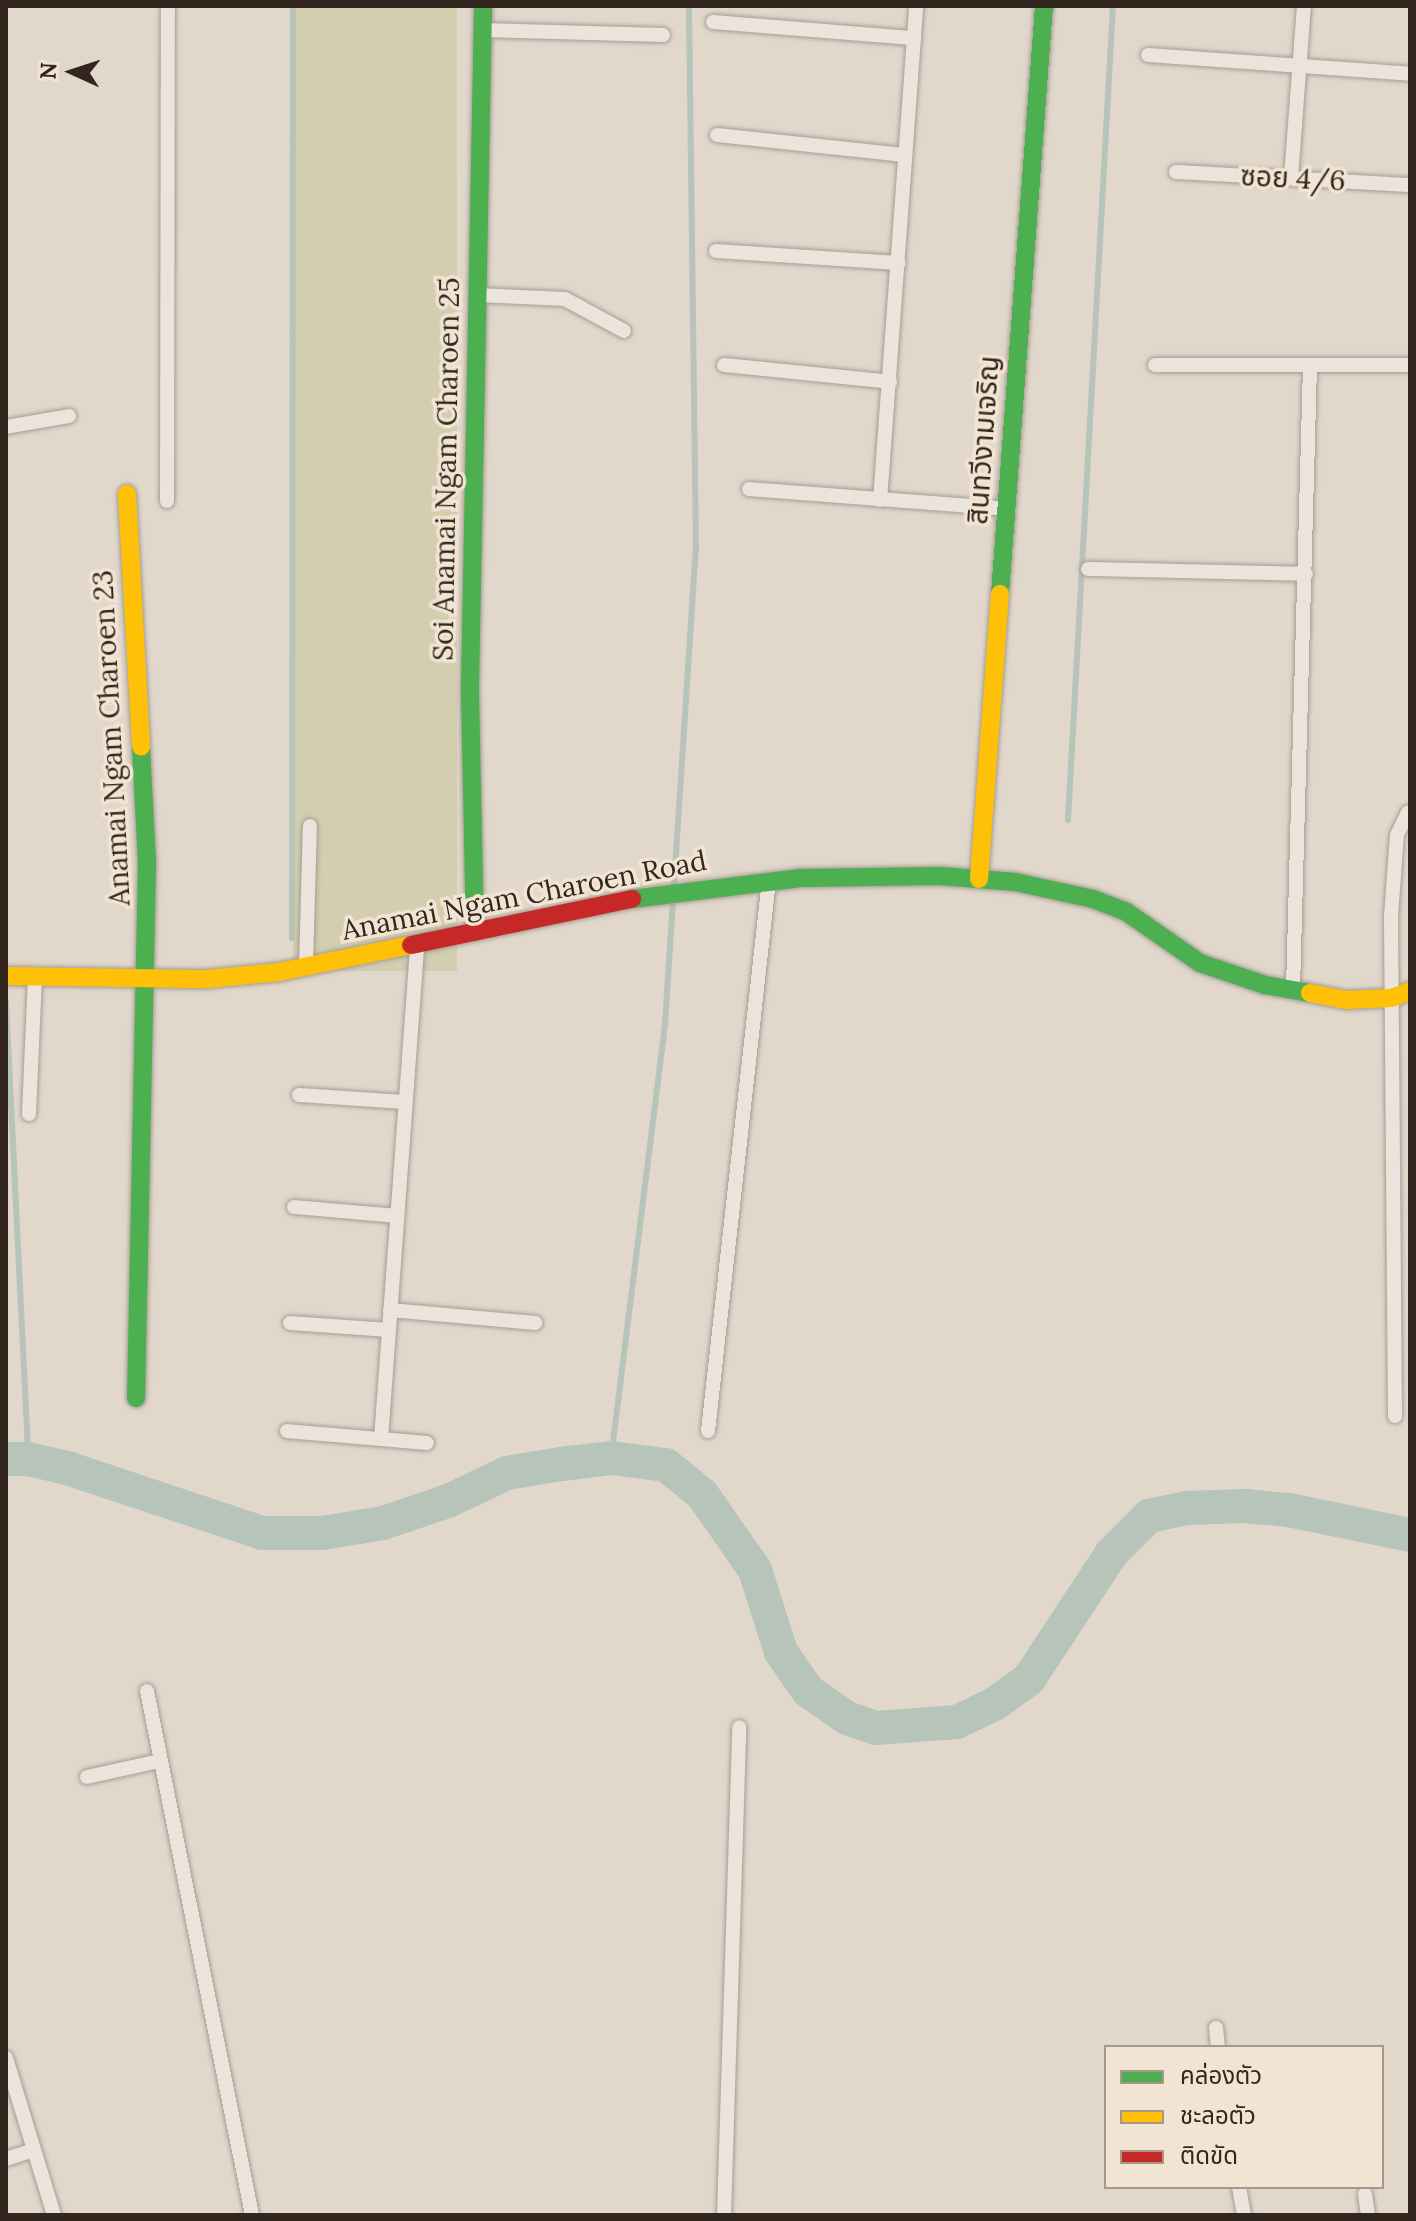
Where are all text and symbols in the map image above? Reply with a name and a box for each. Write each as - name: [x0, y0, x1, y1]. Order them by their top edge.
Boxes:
- north arrow: [32, 32, 112, 112]
- text: N: [34, 62, 62, 80]
- street label: ซอย 4/6: [1240, 158, 1346, 198]
- street label: Soi Anamai Ngam Charoen 25: [426, 277, 466, 661]
- street label: สินทวีงามเจริญ: [960, 355, 1006, 525]
- street label: Anamai Ngam Charoen 23: [85, 569, 137, 907]
- street label: Anamai Ngam Charoen Road: [339, 843, 709, 947]
- legend: [1104, 2045, 1384, 2189]
- text: คล่องตัว: [1180, 2060, 1262, 2091]
- text: ชะลอตัว: [1180, 2100, 1256, 2131]
- text: ติดขัด: [1180, 2140, 1238, 2171]

